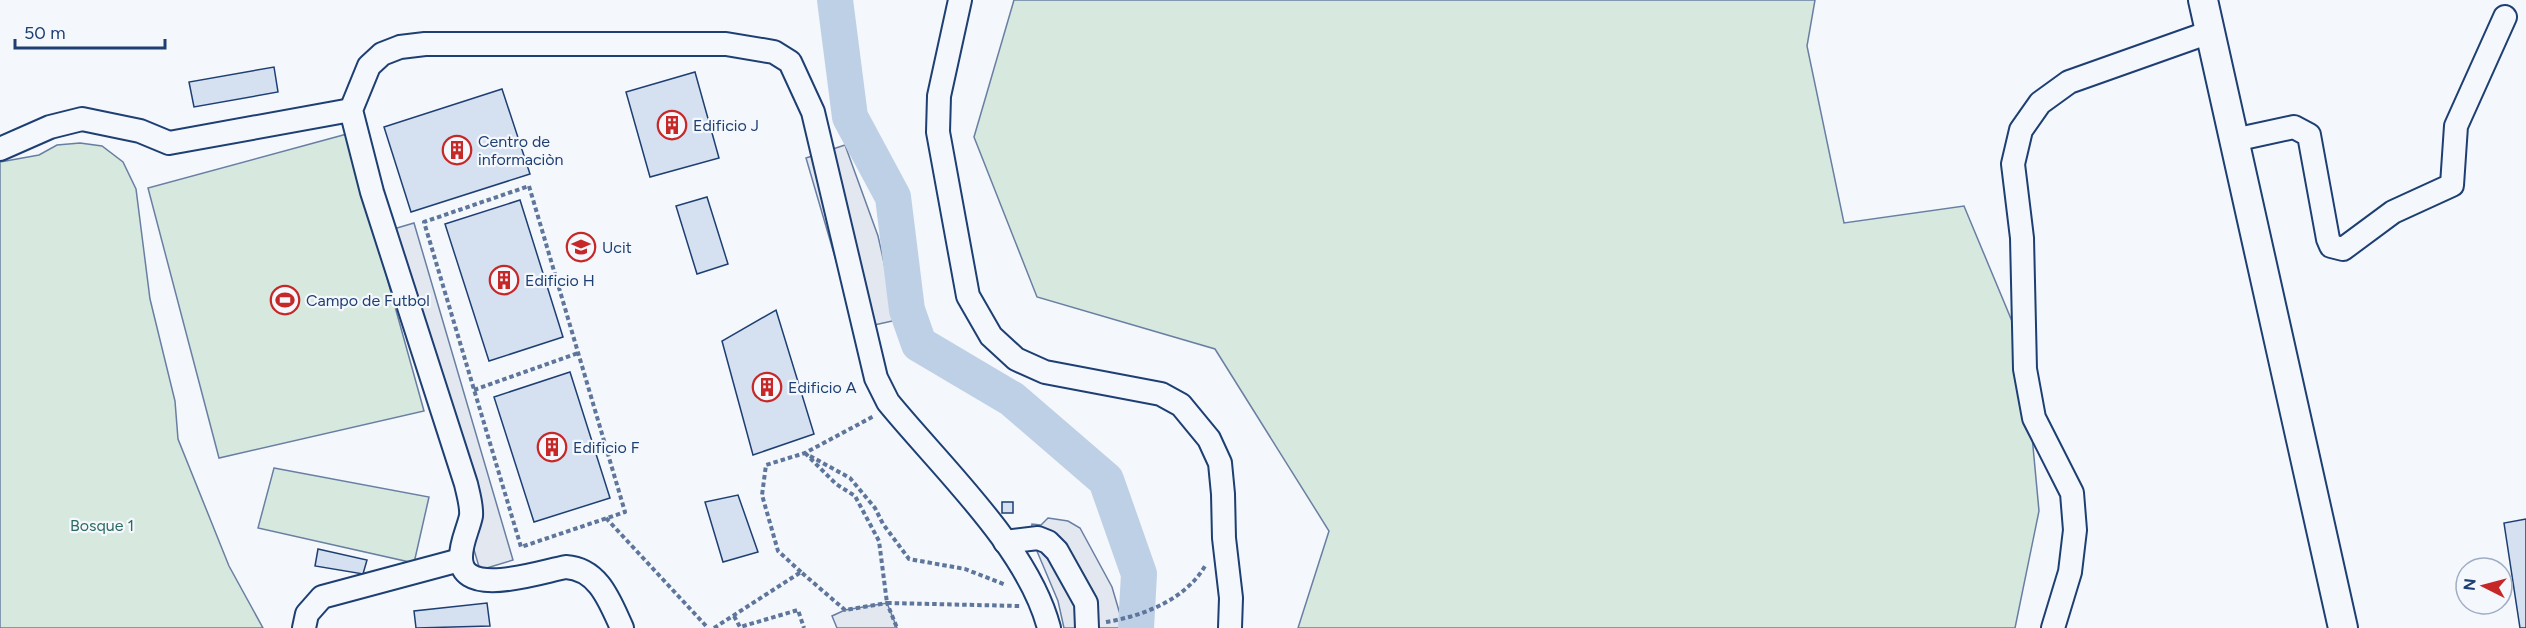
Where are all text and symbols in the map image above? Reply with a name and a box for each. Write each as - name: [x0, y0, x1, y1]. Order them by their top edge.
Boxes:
- scale bar: [15, 12, 165, 50]
- text: 50 m: [24, 22, 66, 44]
- building icon: Edificio J: [656, 109, 688, 141]
- place label: Edificio J: [693, 116, 759, 135]
- place label: Centro de informaciòn: [478, 132, 564, 169]
- building icon: Centro de informaciòn: [441, 134, 473, 166]
- school or university icon: Ucit: [565, 231, 597, 263]
- place label: Ucit: [602, 238, 632, 257]
- building icon: Edificio H: [488, 264, 520, 296]
- place label: Edificio H: [525, 271, 595, 290]
- sports icon: Campo de Futbol: [269, 284, 301, 316]
- place label: Campo de Futbol: [306, 291, 430, 310]
- building icon: Edificio A: [751, 371, 783, 403]
- place label: Edificio A: [788, 378, 857, 397]
- building icon: Edificio F: [536, 431, 568, 463]
- place label: Edificio F: [573, 438, 640, 457]
- park label: Bosque 1: [70, 516, 134, 535]
- north arrow: [2454, 556, 2514, 616]
- text: N: [2459, 577, 2480, 592]

